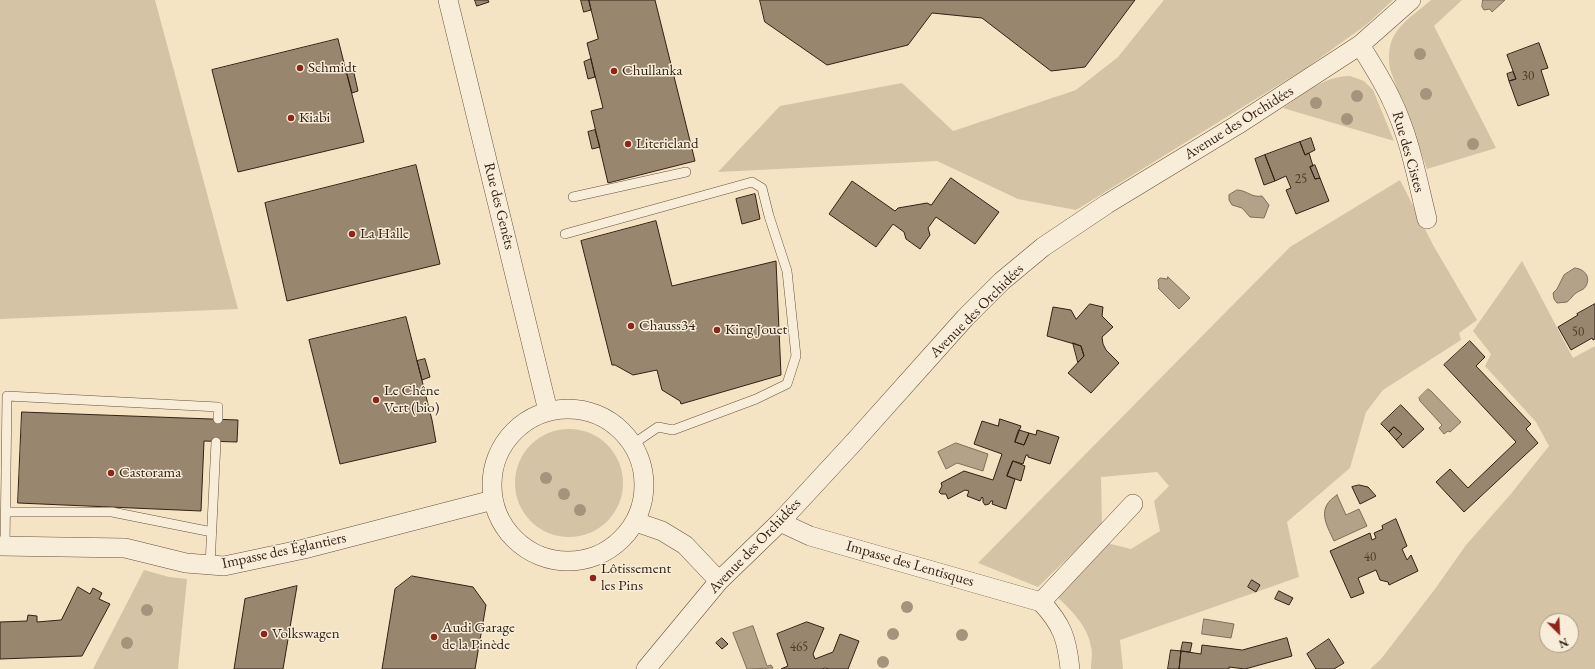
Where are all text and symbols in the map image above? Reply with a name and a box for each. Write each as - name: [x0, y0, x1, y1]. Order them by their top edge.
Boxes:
- place label: Schmidt: [308, 59, 356, 77]
- place label: Chullanka: [622, 62, 682, 80]
- marker: Schmidt: [295, 63, 305, 73]
- marker: Chullanka: [609, 66, 619, 76]
- house number: 30: [1522, 68, 1534, 84]
- street label: Avenue des Orchidées: [1181, 82, 1297, 164]
- place label: Kiabi: [299, 109, 330, 127]
- street label: Rue des Cistes: [1388, 109, 1428, 195]
- marker: Kiabi: [286, 113, 296, 123]
- place label: Literieland: [636, 135, 699, 153]
- marker: Literieland: [623, 139, 633, 149]
- street label: Rue des Genêts: [480, 161, 518, 251]
- house number: 25: [1295, 171, 1307, 187]
- place label: La Halle: [360, 225, 409, 243]
- marker: La Halle: [347, 229, 357, 239]
- street label: Avenue des Orchidées: [926, 260, 1028, 362]
- place label: Chauss34: [639, 317, 695, 335]
- marker: Chauss34: [626, 321, 636, 331]
- place label: King Jouet: [725, 321, 787, 339]
- house number: 50: [1572, 324, 1584, 340]
- marker: King Jouet: [712, 325, 722, 335]
- place label: Le Chêne Vert (bio): [384, 382, 440, 417]
- marker: Le Chêne Vert (bio): [371, 395, 381, 405]
- place label: Castorama: [119, 464, 181, 482]
- marker: Castorama: [106, 468, 116, 478]
- street label: Avenue des Orchidées: [705, 495, 805, 597]
- street label: Impasse des Églantiers: [220, 529, 348, 573]
- street label: Impasse des Lentisques: [844, 537, 976, 591]
- house number: 40: [1364, 549, 1376, 565]
- place label: Lôtissement les Pins: [601, 560, 671, 595]
- marker: Lôtissement les Pins: [588, 573, 598, 583]
- north arrow: [1539, 613, 1579, 653]
- place label: Audi Garage de la Pinède: [442, 619, 515, 654]
- place label: Volkswagen: [272, 625, 340, 643]
- marker: Volkswagen: [259, 629, 269, 639]
- marker: Audi Garage de la Pinède: [429, 632, 439, 642]
- text: N: [1557, 635, 1570, 651]
- house number: 465: [790, 639, 808, 655]

